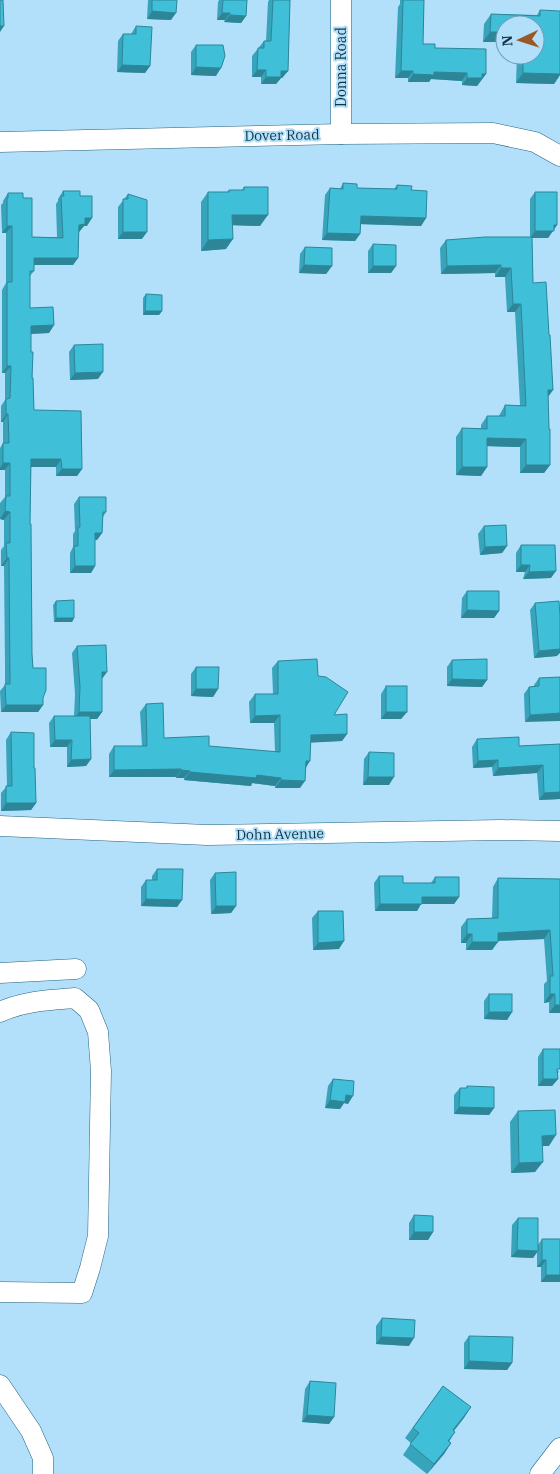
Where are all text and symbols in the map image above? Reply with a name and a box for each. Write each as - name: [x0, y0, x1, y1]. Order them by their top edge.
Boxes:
- north arrow: [495, 15, 545, 65]
- street label: Donna Road: [332, 27, 350, 107]
- text: N: [498, 35, 516, 47]
- street label: Dover Road: [244, 125, 320, 145]
- street label: Dohn Avenue: [236, 824, 324, 844]

